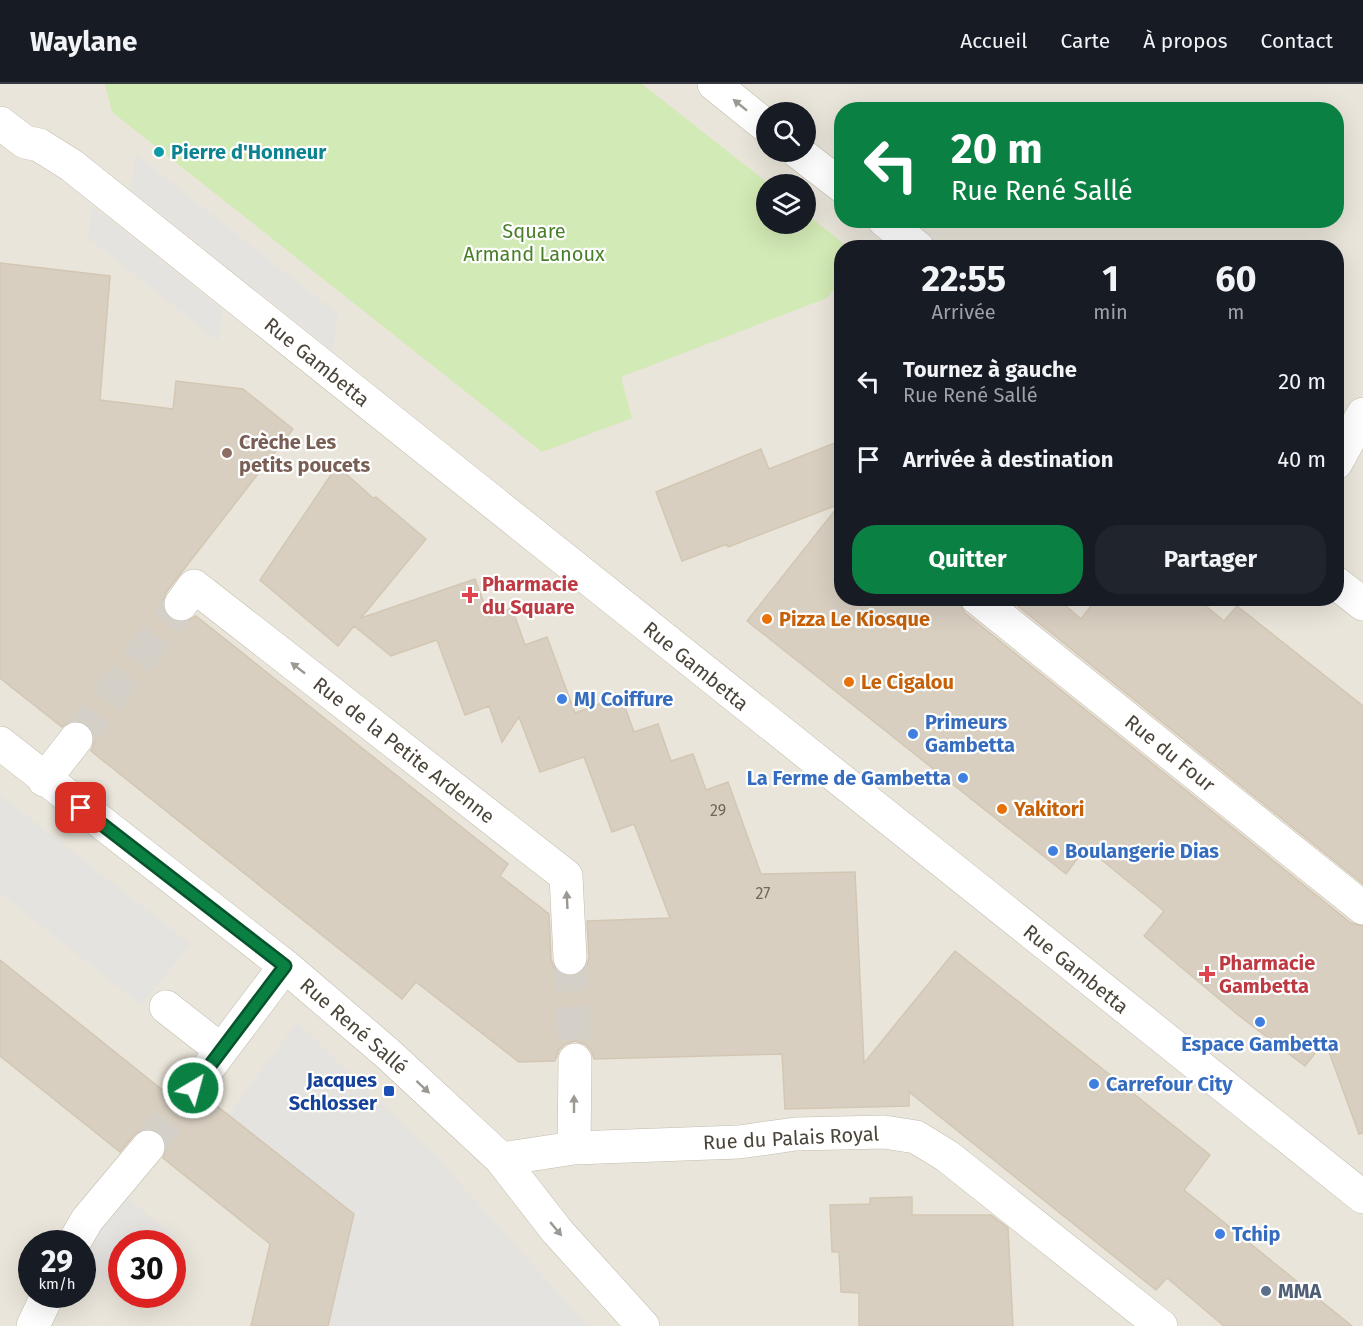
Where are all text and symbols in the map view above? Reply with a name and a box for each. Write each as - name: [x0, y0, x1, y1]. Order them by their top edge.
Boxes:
- text: Waylane: [30, 25, 137, 58]
- text: Accueil: [960, 28, 1027, 54]
- text: Carte: [1060, 28, 1110, 54]
- text: À propos: [1143, 28, 1228, 54]
- text: Contact: [1261, 28, 1333, 54]
- one-way arrow: [732, 99, 748, 112]
- map controls: [756, 102, 816, 234]
- button: search: [756, 102, 816, 162]
- text: 20 m: [951, 124, 1043, 174]
- icon: left: [852, 126, 930, 204]
- place label: Pierre d'Honneur: [171, 140, 327, 164]
- marker: Pierre d'Honneur: [152, 145, 166, 159]
- button: layers: [756, 174, 816, 234]
- text: Rue René Sallé: [951, 175, 1133, 207]
- park label: Square Armand Lanoux: [463, 219, 605, 266]
- text: 22:55: [921, 257, 1006, 301]
- text: 1: [1102, 257, 1119, 301]
- text: 60: [1215, 257, 1257, 301]
- text: Arrivée: [932, 300, 996, 324]
- text: min: [1093, 300, 1128, 324]
- text: m: [1227, 300, 1244, 324]
- street label: Rue Gambetta: [259, 312, 375, 412]
- text: Tournez à gauche: [903, 356, 1077, 383]
- icon: left: [852, 365, 885, 398]
- text: 20 m: [1278, 368, 1326, 395]
- text: Rue René Sallé: [903, 383, 1038, 407]
- place label: Crèche Les petits poucets: [239, 430, 370, 477]
- icon: arrive: [852, 443, 885, 476]
- marker: Crèche Les petits poucets: [220, 446, 234, 460]
- text: Arrivée à destination: [903, 446, 1113, 473]
- text: 40 m: [1277, 446, 1326, 473]
- button: Quitter: [852, 525, 1083, 594]
- button: Partager: [1095, 525, 1326, 594]
- place label: Pharmacie du Square: [482, 572, 578, 619]
- marker: Pharmacie du Square: [463, 588, 477, 602]
- place label: Pizza Le Kiosque: [779, 607, 930, 631]
- marker: Pizza Le Kiosque: [760, 612, 774, 626]
- street label: Rue Gambetta: [638, 616, 754, 716]
- one-way arrow: [291, 663, 306, 675]
- place label: Le Cigalou: [861, 670, 954, 694]
- street label: Rue de la Petite Ardenne: [308, 672, 500, 828]
- marker: Le Cigalou: [842, 675, 856, 689]
- place label: MJ Coiffure: [574, 687, 673, 711]
- marker: MJ Coiffure: [555, 692, 569, 706]
- street label: Rue du Four: [1120, 709, 1220, 797]
- place label: Primeurs Gambetta: [925, 710, 1015, 757]
- marker: Primeurs Gambetta: [906, 727, 920, 741]
- place label: La Ferme de Gambetta: [747, 766, 951, 790]
- marker: La Ferme de Gambetta: [956, 771, 970, 785]
- pin: [55, 782, 106, 833]
- icon: arrive: [64, 791, 97, 824]
- place label: Yakitori: [1013, 797, 1085, 821]
- house number: 29: [710, 801, 726, 820]
- marker: Yakitori: [995, 802, 1009, 816]
- place label: Boulangerie Dias: [1065, 839, 1219, 863]
- marker: Boulangerie Dias: [1046, 844, 1060, 858]
- house number: 27: [756, 884, 770, 903]
- one-way arrow: [563, 890, 572, 909]
- street label: Rue Gambetta: [1018, 919, 1134, 1019]
- place label: Pharmacie Gambetta: [1219, 951, 1315, 998]
- marker: Pharmacie Gambetta: [1200, 967, 1214, 981]
- street label: Rue René Sallé: [295, 973, 413, 1079]
- marker: Espace Gambetta: [1253, 1015, 1267, 1029]
- place label: Espace Gambetta: [1181, 1032, 1339, 1056]
- position arrow: [161, 1056, 225, 1120]
- place label: Jacques Schlosser: [289, 1068, 378, 1115]
- place label: Carrefour City: [1106, 1072, 1233, 1096]
- marker: Carrefour City: [1087, 1077, 1101, 1091]
- one-way arrow: [416, 1080, 430, 1094]
- marker: Jacques Schlosser: [382, 1084, 396, 1098]
- one-way arrow: [569, 1095, 579, 1114]
- street label: Rue du Palais Royal: [702, 1121, 880, 1155]
- one-way arrow: [550, 1221, 563, 1237]
- place label: Tchip: [1232, 1222, 1280, 1246]
- marker: Tchip: [1213, 1227, 1227, 1241]
- speed limit sign: 30: [108, 1230, 186, 1308]
- text: 29: [41, 1244, 73, 1280]
- text: km/h: [38, 1275, 76, 1293]
- place label: MMA: [1278, 1279, 1322, 1303]
- marker: MMA: [1259, 1284, 1273, 1298]

